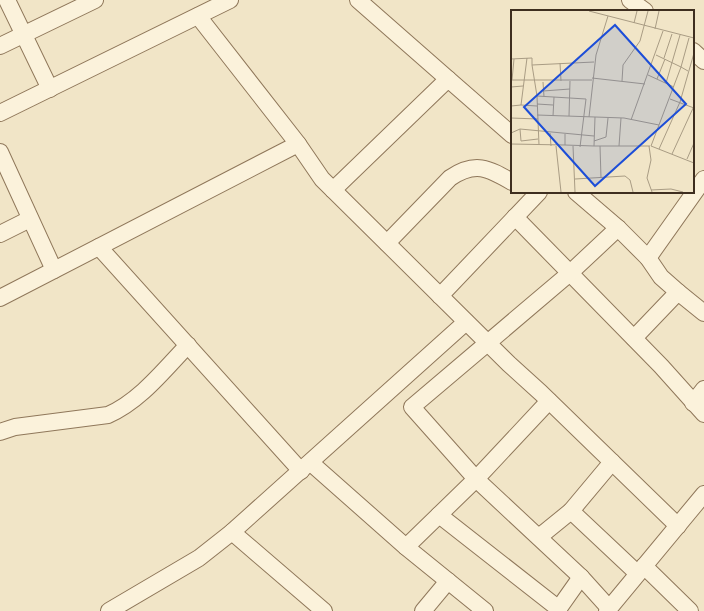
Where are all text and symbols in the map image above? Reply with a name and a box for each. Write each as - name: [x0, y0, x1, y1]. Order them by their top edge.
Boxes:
- inset map: [511, 10, 694, 193]

